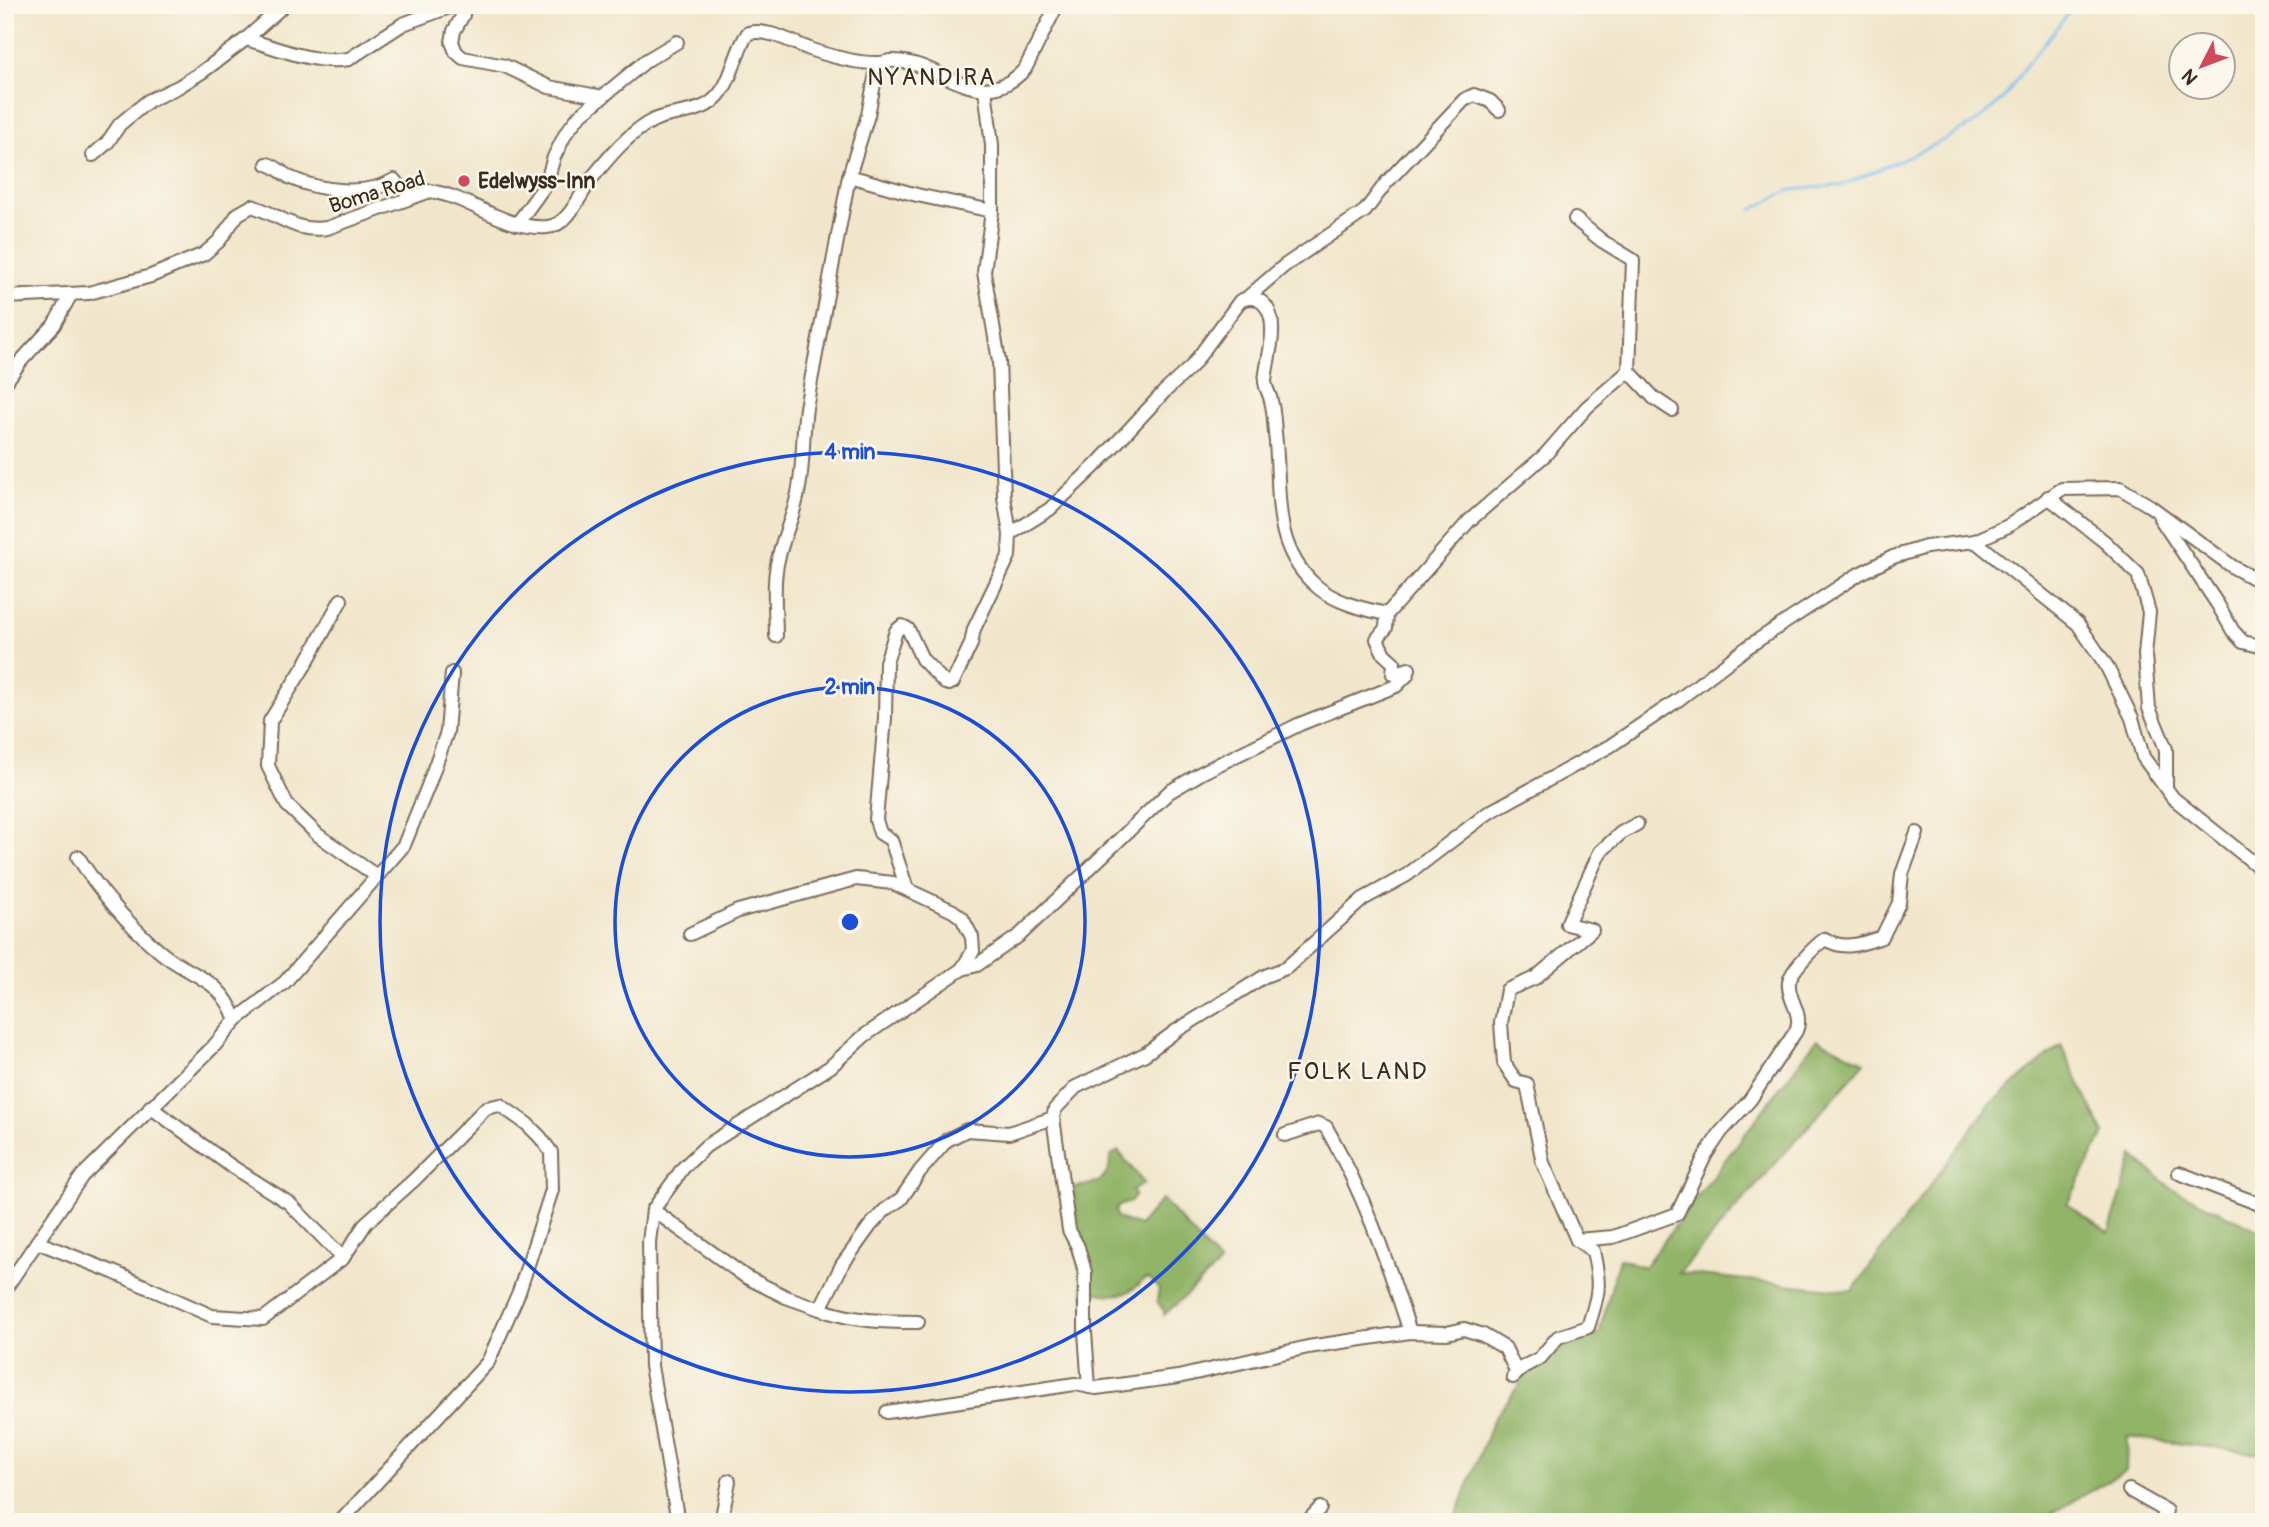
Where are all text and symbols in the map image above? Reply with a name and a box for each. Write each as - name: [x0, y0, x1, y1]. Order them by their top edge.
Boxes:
- north arrow: [2168, 32, 2238, 102]
- district label: NYANDIRA: [867, 63, 997, 92]
- text: N: [2177, 64, 2203, 90]
- street label: Boma Road: [326, 165, 428, 220]
- place label: Edelwyss-Inn: [478, 168, 595, 195]
- marker: Edelwyss-Inn: [456, 173, 472, 189]
- text: 4 min: [825, 439, 876, 466]
- text: 2 min: [825, 674, 875, 701]
- centre of rings: [838, 910, 862, 934]
- district label: FOLK LAND: [1287, 1057, 1429, 1086]

